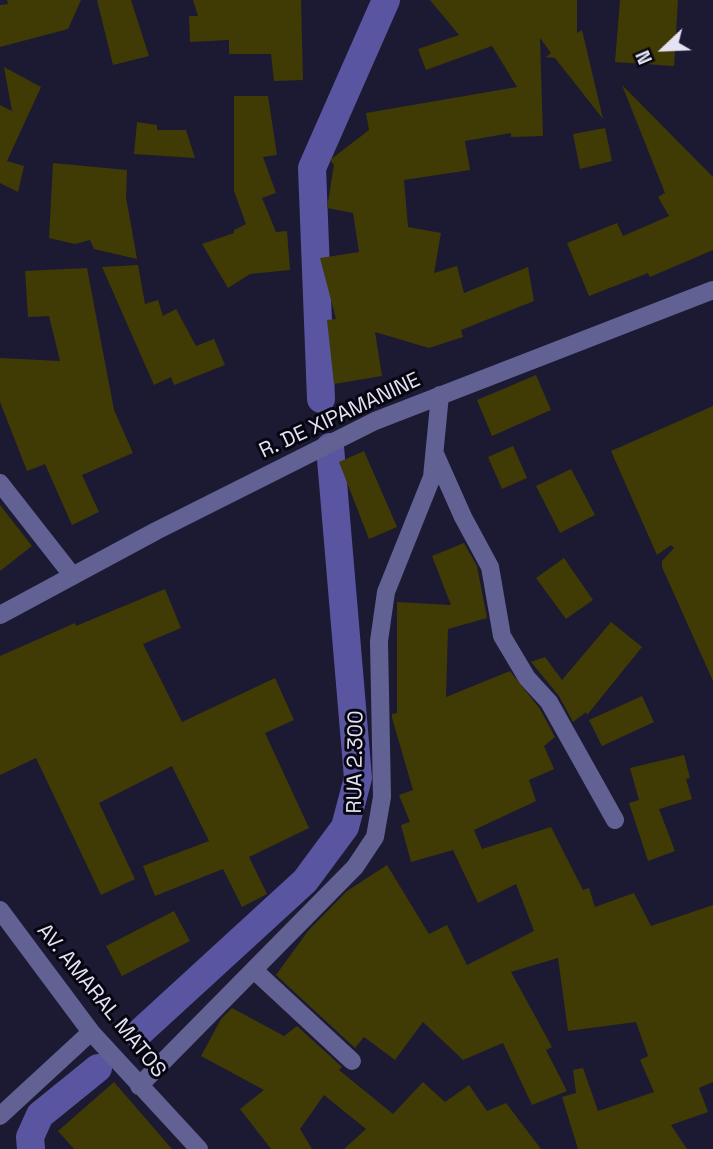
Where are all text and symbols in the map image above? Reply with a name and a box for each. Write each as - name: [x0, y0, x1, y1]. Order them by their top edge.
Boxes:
- north arrow: [629, 14, 699, 84]
- text: N: [630, 47, 658, 68]
- street label: R. DE XIPAMANINE: [256, 368, 424, 464]
- street label: RUA 2.300: [343, 710, 369, 814]
- street label: AV. AMARAL MATOS: [31, 919, 171, 1083]

